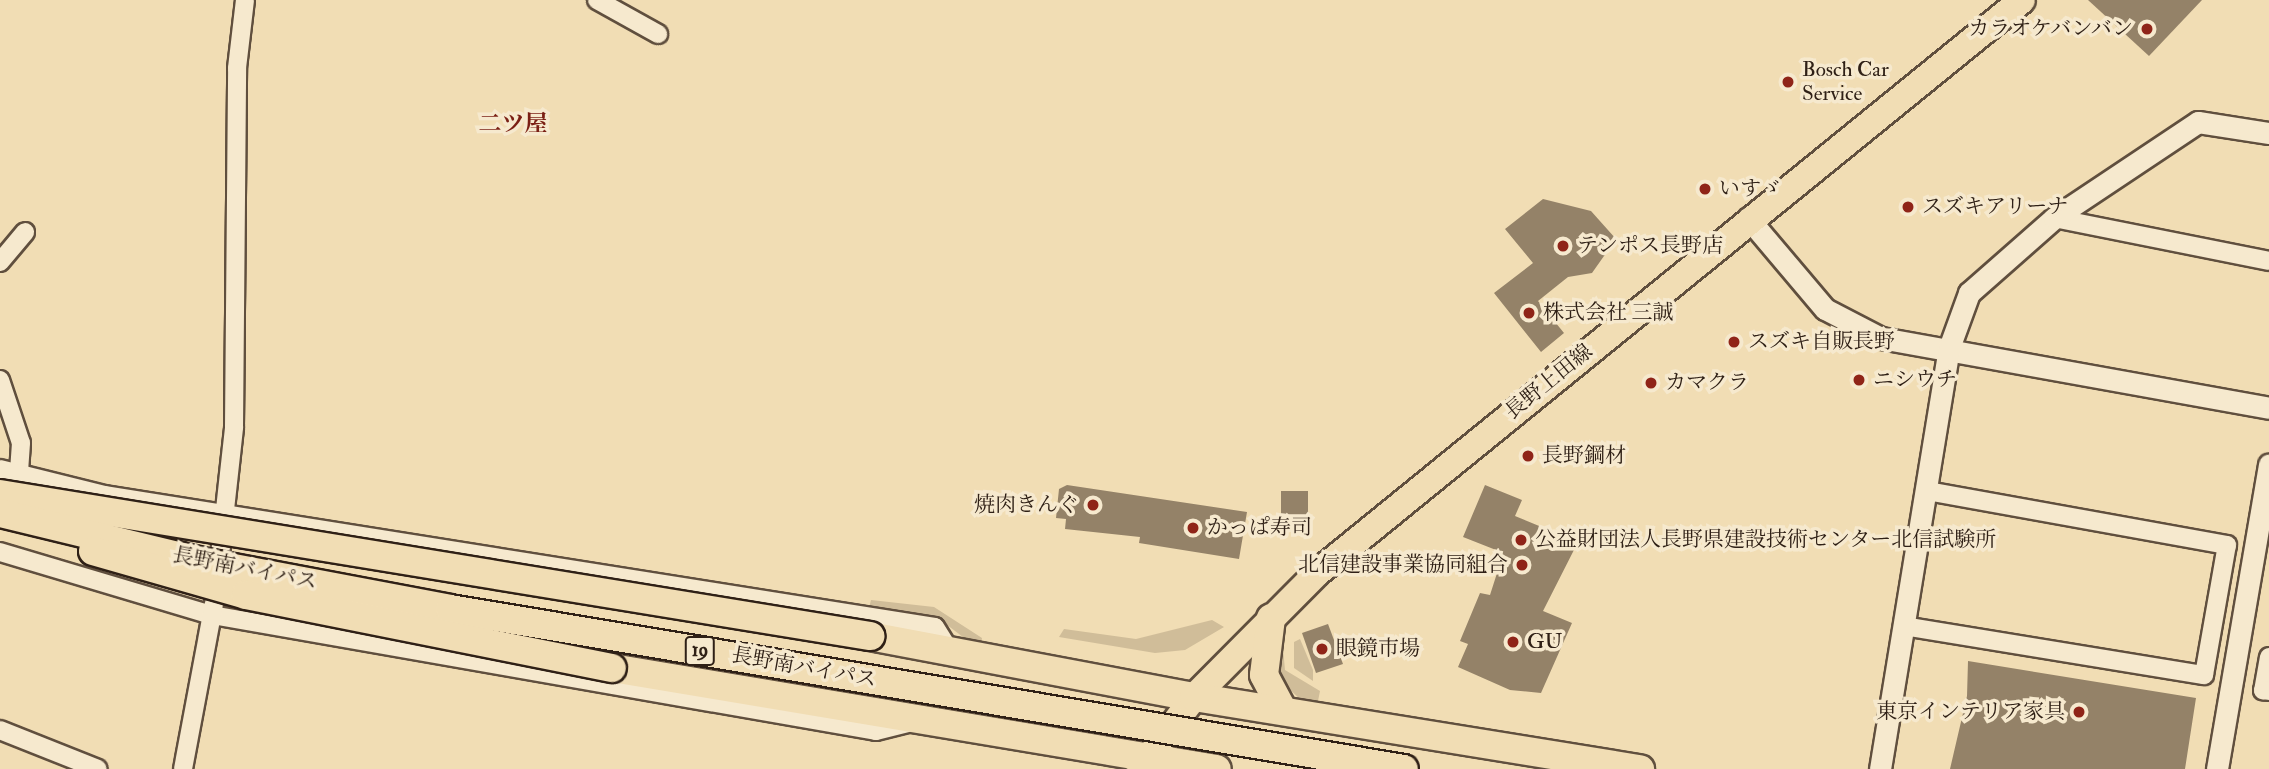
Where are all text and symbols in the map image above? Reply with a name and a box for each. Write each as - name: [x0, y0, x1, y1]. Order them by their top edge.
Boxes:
- place label: カラオケバンバン: [1965, 16, 2133, 42]
- marker: カラオケバンバン: [2139, 21, 2155, 37]
- place label: Bosch Car Service: [1802, 57, 1889, 107]
- marker: Bosch Car Service: [1780, 74, 1796, 90]
- district label: 二ツ屋: [479, 110, 547, 138]
- place label: いすゞ: [1719, 176, 1782, 202]
- marker: いすゞ: [1697, 181, 1713, 197]
- place label: スズキアリーナ: [1922, 194, 2069, 220]
- marker: スズキアリーナ: [1900, 199, 1916, 215]
- place label: テンポス長野店: [1577, 233, 1724, 259]
- marker: テンポス長野店: [1555, 238, 1571, 254]
- place label: 株式会社 三誠: [1543, 300, 1673, 326]
- marker: 株式会社 三誠: [1521, 305, 1537, 321]
- place label: スズキ自販長野: [1748, 329, 1895, 355]
- marker: スズキ自販長野: [1726, 334, 1742, 350]
- street label: 長野上田線: [1500, 339, 1598, 425]
- place label: ニシウチ: [1873, 367, 1957, 393]
- place label: カマクラ: [1665, 370, 1749, 396]
- marker: ニシウチ: [1851, 372, 1867, 388]
- marker: カマクラ: [1643, 375, 1659, 391]
- place label: 長野鋼材: [1542, 443, 1626, 469]
- marker: 長野鋼材: [1520, 448, 1536, 464]
- place label: 焼肉きんぐ: [974, 492, 1079, 518]
- marker: 焼肉きんぐ: [1085, 497, 1101, 513]
- place label: かっぱ寿司: [1207, 515, 1312, 541]
- marker: かっぱ寿司: [1185, 520, 1201, 536]
- place label: 公益財団法人長野県建設技術センター北信試験所: [1535, 527, 1997, 553]
- marker: 公益財団法人長野県建設技術センター北信試験所: [1513, 532, 1529, 548]
- street label: 長野南バイパス: [170, 543, 320, 595]
- place label: 北信建設事業協同組合: [1298, 552, 1508, 578]
- marker: 北信建設事業協同組合: [1514, 557, 1530, 573]
- place label: GU: [1527, 629, 1562, 655]
- marker: GU: [1505, 634, 1521, 650]
- road number: 19: [684, 636, 716, 666]
- place label: 眼鏡市場: [1336, 636, 1420, 662]
- marker: 眼鏡市場: [1314, 641, 1330, 657]
- street label: 長野南バイパス: [729, 643, 879, 693]
- place label: 東京インテリア家具: [1876, 699, 2065, 725]
- marker: 東京インテリア家具: [2071, 704, 2087, 720]

